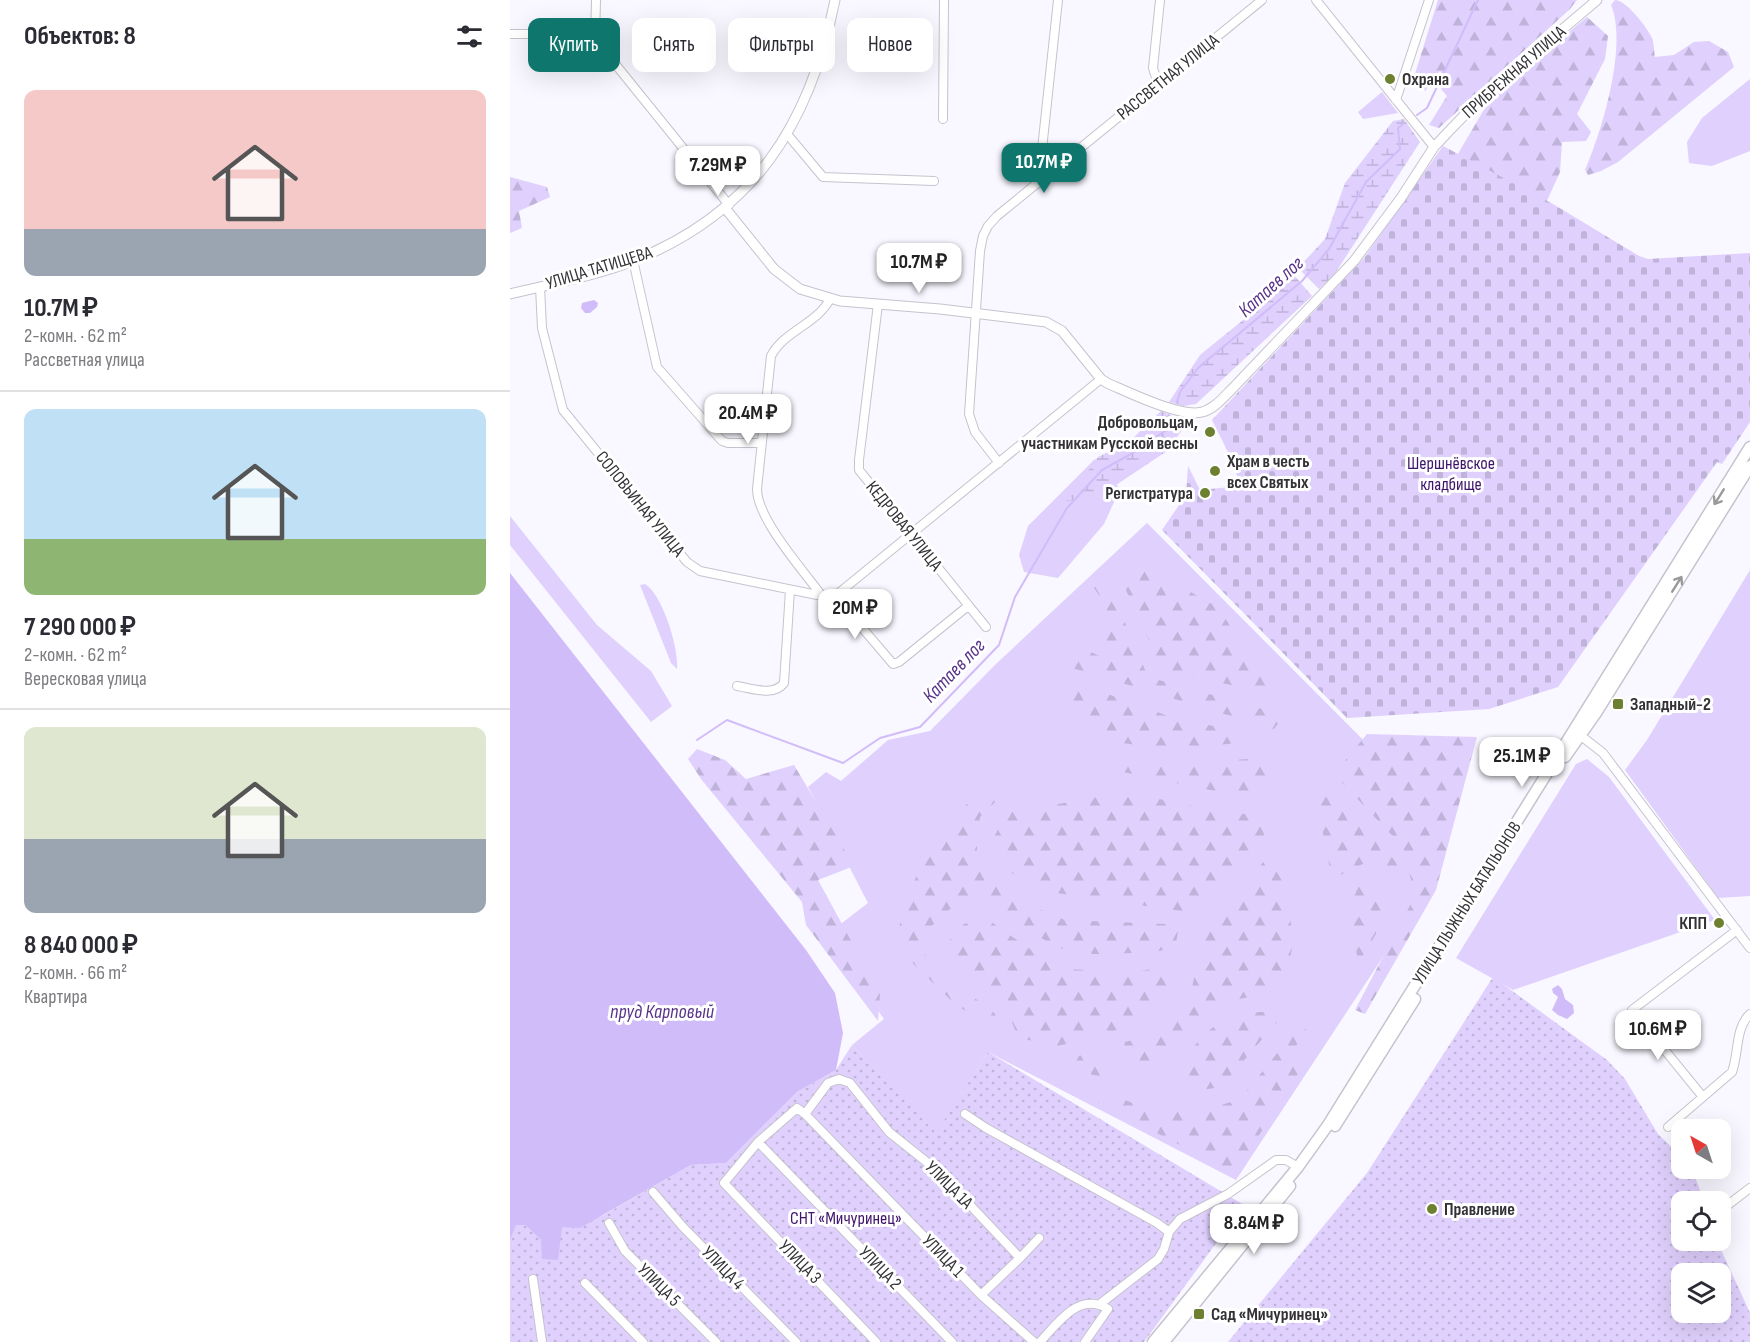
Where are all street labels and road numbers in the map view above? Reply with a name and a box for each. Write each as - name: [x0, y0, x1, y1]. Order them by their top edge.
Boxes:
- street label: ПРИБРЕЖНАЯ УЛИЦА: [1458, 21, 1570, 123]
- street label: РАССВЕТНАЯ УЛИЦА: [1113, 29, 1223, 124]
- street label: УЛИЦА ТАТИЩЕВА: [543, 242, 655, 294]
- street label: СОЛОВЬИНАЯ УЛИЦА: [591, 447, 689, 561]
- street label: КЕДРОВАЯ УЛИЦА: [861, 477, 947, 575]
- street label: УЛИЦА ЛЫЖНЫХ БАТАЛЬОНОВ: [1408, 818, 1526, 988]
- street label: УЛИЦА 1А: [921, 1157, 978, 1214]
- street label: УЛИЦА 1: [918, 1230, 969, 1282]
- street label: УЛИЦА 3: [774, 1236, 826, 1288]
- street label: УЛИЦА 4: [697, 1242, 749, 1294]
- street label: УЛИЦА 2: [854, 1242, 906, 1294]
- street label: УЛИЦА 5: [633, 1259, 685, 1311]

